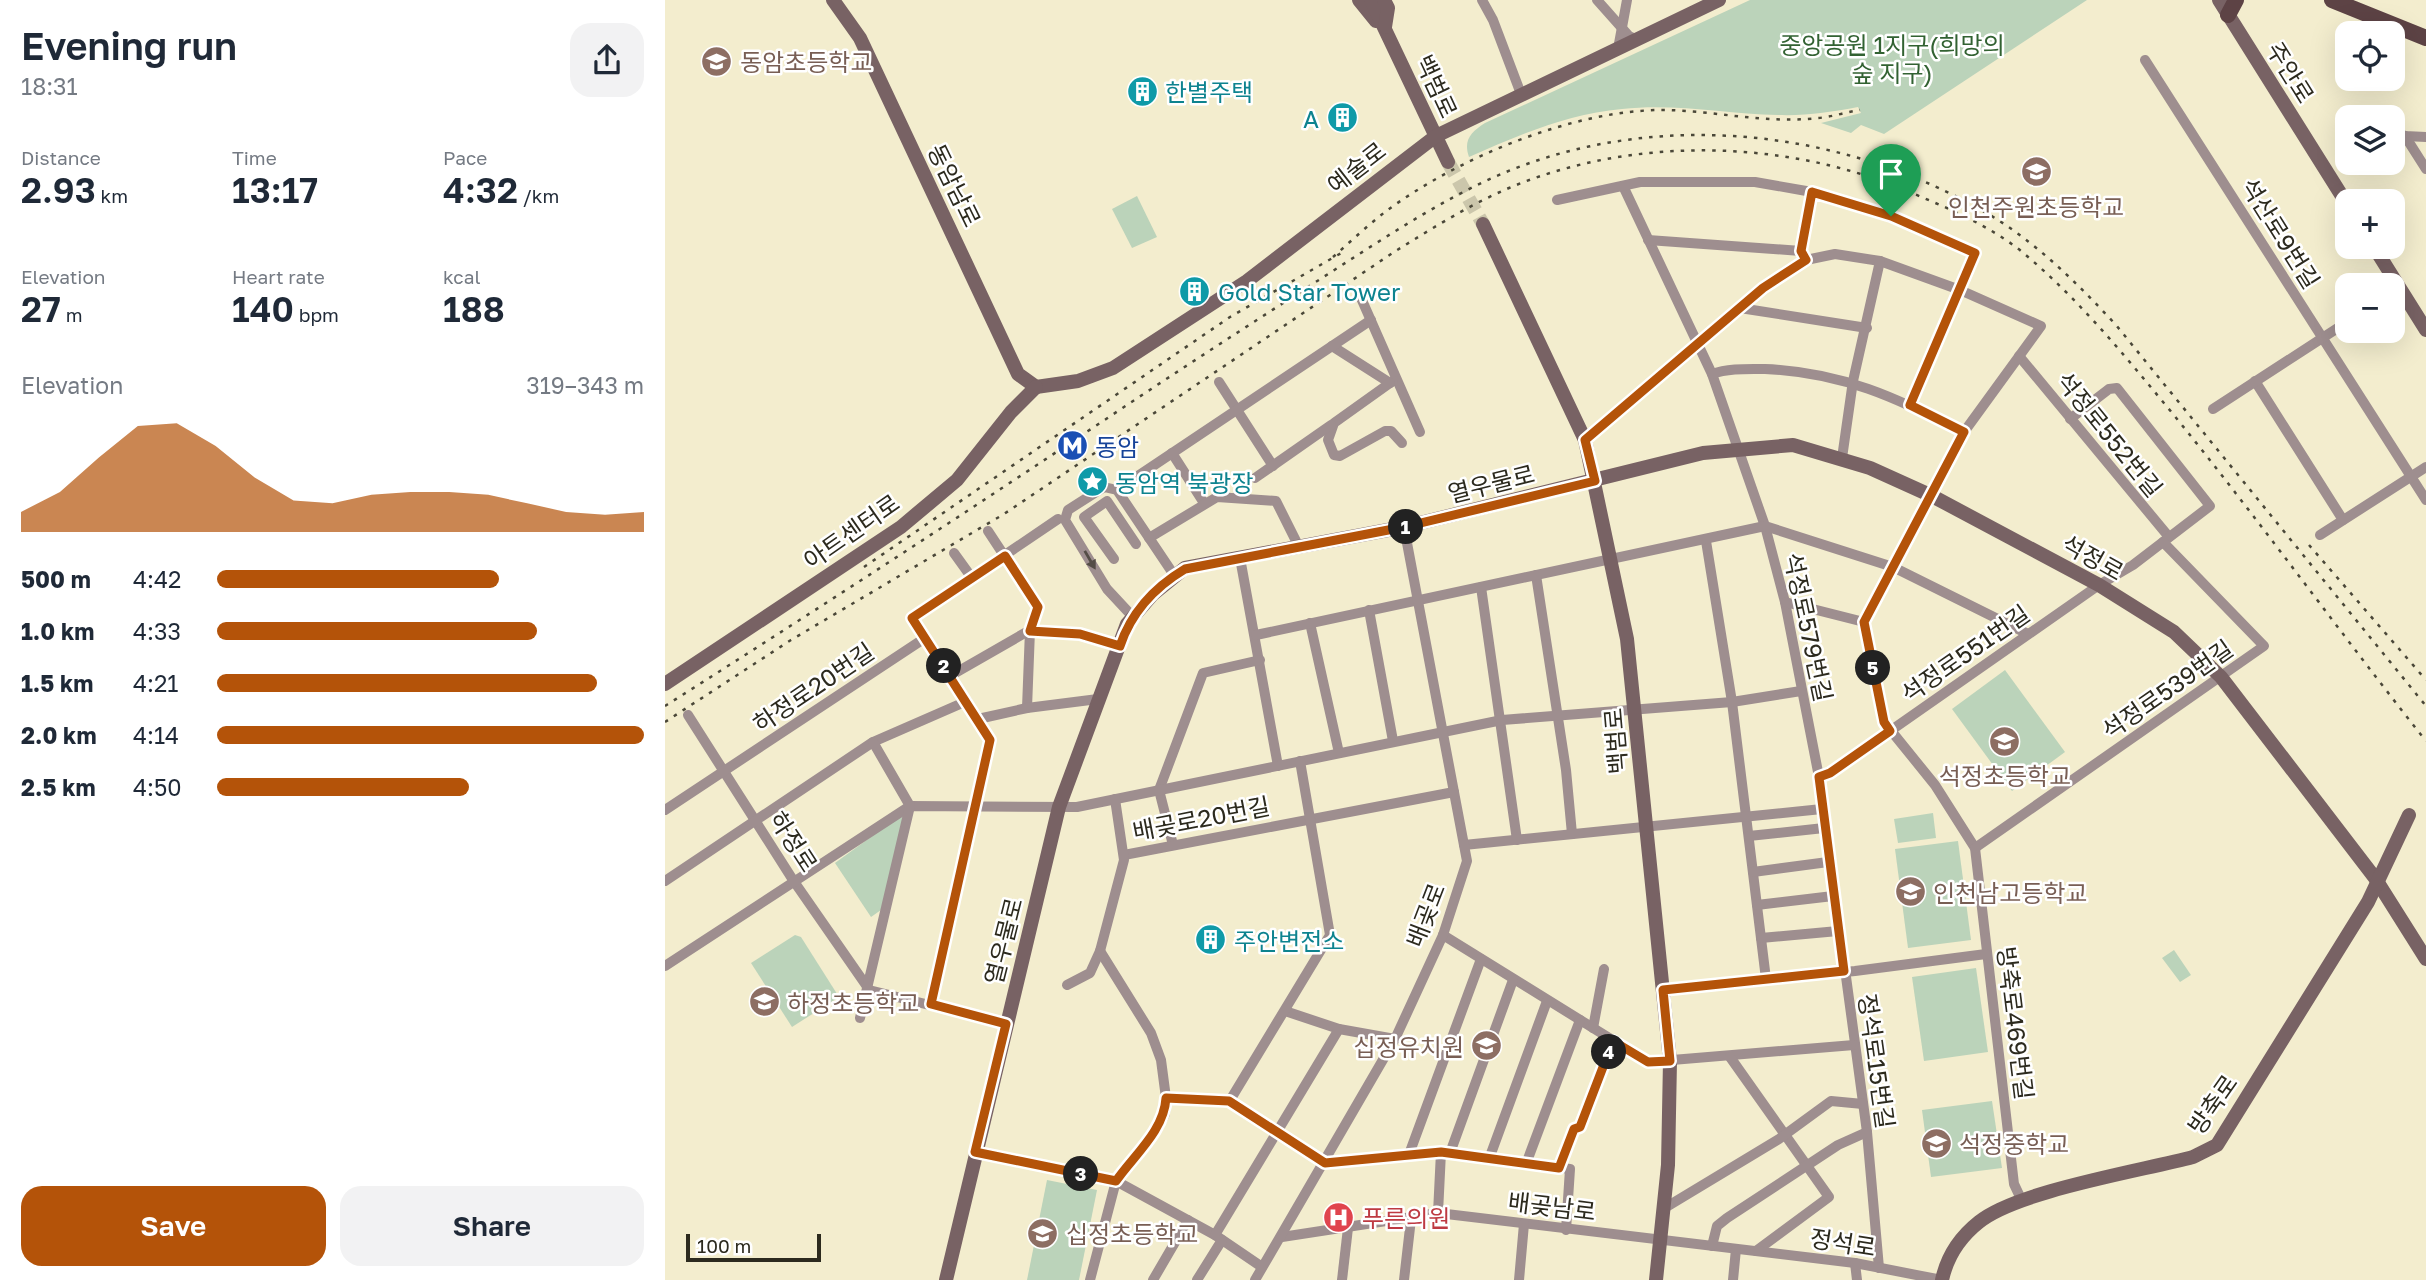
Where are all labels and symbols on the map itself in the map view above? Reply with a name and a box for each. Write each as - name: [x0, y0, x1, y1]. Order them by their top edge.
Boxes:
- park label: 중앙공원 1지구(희망의 숲 지구): [1779, 30, 2005, 87]
- street label: 주안로: [2261, 36, 2321, 108]
- school or university icon: 동암초등학교: [700, 44, 734, 78]
- place label: 동암초등학교: [740, 47, 872, 76]
- street label: 백범로: [1410, 50, 1464, 122]
- building icon: 한별주택: [1125, 74, 1159, 108]
- place label: 한별주택: [1165, 77, 1253, 106]
- building icon: A: [1325, 101, 1359, 135]
- place label: A: [1303, 104, 1319, 133]
- street label: 예술로: [1321, 135, 1391, 199]
- street label: 동암남로: [923, 139, 987, 231]
- pin: [1861, 144, 1921, 216]
- school or university icon: 인천주원초등학교: [2019, 155, 2053, 189]
- street label: 석산로9번길: [2236, 172, 2326, 294]
- place label: 인천주원초등학교: [1948, 192, 2124, 221]
- building icon: Gold Star Tower: [1178, 274, 1212, 308]
- place label: Gold Star Tower: [1218, 277, 1400, 306]
- street label: 석정로552번길: [2051, 366, 2169, 502]
- metro station icon: 동암: [1055, 429, 1089, 463]
- place label: 동암: [1095, 432, 1139, 461]
- street label: 열우물로: [1445, 458, 1537, 508]
- place icon: 동암역 북광장: [1075, 465, 1109, 499]
- place label: 동암역 북광장: [1115, 468, 1253, 497]
- street label: 아트센터로: [797, 487, 905, 575]
- pin: 1: [1389, 510, 1423, 544]
- street label: 석정로: [2057, 528, 2129, 586]
- street label: 석정로579번길: [1779, 550, 1839, 704]
- one-way arrow: [1083, 551, 1096, 570]
- street label: 석정로551번길: [1895, 598, 2035, 708]
- street label: 석정로539번길: [2096, 633, 2238, 745]
- street label: 하정로20번길: [747, 636, 879, 738]
- pin: 2: [927, 648, 961, 684]
- pin: 5: [1855, 650, 1891, 686]
- street label: 백범로: [1598, 707, 1632, 775]
- school or university icon: 석정초등학교: [1988, 724, 2022, 758]
- place label: 석정초등학교: [1939, 761, 2071, 790]
- street label: 배곶로20번길: [1130, 790, 1272, 846]
- street label: 하정로: [764, 805, 824, 877]
- school or university icon: 인천남고등학교: [1893, 875, 1927, 909]
- place label: 인천남고등학교: [1933, 878, 2088, 907]
- street label: 배곶로: [1400, 879, 1450, 951]
- street label: 열우물로: [978, 895, 1028, 987]
- building icon: 주안변전소: [1194, 923, 1228, 957]
- place label: 주안변전소: [1234, 926, 1344, 955]
- street label: 방축로469번길: [1992, 945, 2040, 1101]
- school or university icon: 하정초등학교: [747, 985, 781, 1019]
- place label: 하정초등학교: [787, 988, 919, 1017]
- street label: 정석로15번길: [1853, 992, 1901, 1130]
- school or university icon: 십정유치원: [1470, 1029, 1504, 1063]
- place label: 십정유치원: [1354, 1032, 1464, 1061]
- pin: 4: [1591, 1034, 1627, 1070]
- street label: 방축로: [2181, 1069, 2243, 1139]
- school or university icon: 석정중학교: [1919, 1126, 1953, 1160]
- place label: 석정중학교: [1959, 1129, 2069, 1158]
- pin: 3: [1063, 1156, 1099, 1192]
- street label: 배곶남로: [1506, 1186, 1598, 1226]
- hospital icon: 푸른의원: [1322, 1200, 1356, 1234]
- place label: 푸른의원: [1362, 1203, 1450, 1232]
- school or university icon: 십정초등학교: [1026, 1216, 1060, 1250]
- place label: 십정초등학교: [1066, 1219, 1198, 1248]
- street label: 정석로: [1808, 1222, 1878, 1262]
- scale bar: [686, 1231, 821, 1263]

